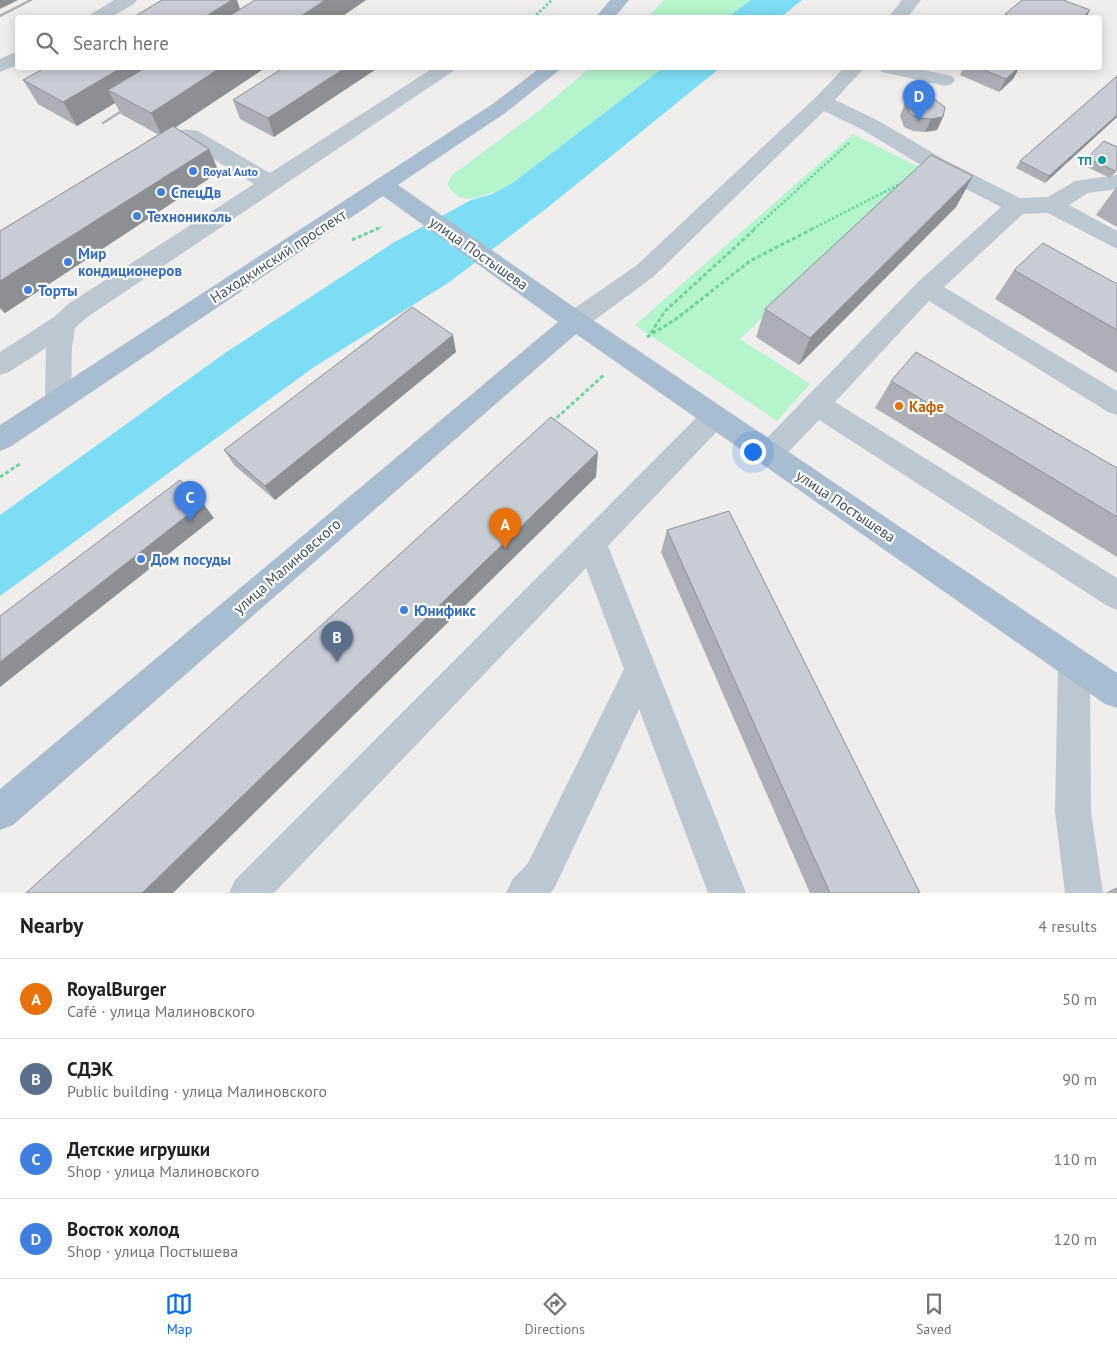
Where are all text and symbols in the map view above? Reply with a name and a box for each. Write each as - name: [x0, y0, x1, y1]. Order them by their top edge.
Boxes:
- search box: [15, 15, 1102, 70]
- icon: search: [33, 29, 61, 57]
- text: Search here: [73, 31, 169, 55]
- pin: D: [903, 80, 935, 121]
- place label: ТП: [1078, 153, 1092, 168]
- marker: ТП: [1096, 154, 1108, 166]
- place label: Royal Auto: [203, 164, 259, 179]
- marker: Royal Auto: [187, 165, 199, 177]
- place label: СпецДв: [171, 183, 222, 202]
- marker: СпецДв: [155, 186, 167, 198]
- street label: Находкинский проспект: [206, 205, 350, 307]
- place label: Технониколь: [147, 207, 232, 226]
- marker: Технониколь: [131, 210, 143, 222]
- street label: улица Постышева: [426, 212, 532, 294]
- place label: Мир кондиционеров: [78, 244, 182, 280]
- marker: Мир кондиционеров: [62, 256, 74, 268]
- place label: Торты: [38, 281, 77, 300]
- marker: Торты: [22, 284, 34, 296]
- place label: Кафе: [909, 397, 944, 416]
- marker: Кафе: [893, 400, 905, 412]
- your location: [740, 439, 766, 465]
- street label: улица Постышева: [793, 466, 899, 546]
- pin: C: [174, 481, 206, 522]
- pin: A: [489, 508, 521, 549]
- street label: улица Малиновского: [229, 514, 345, 618]
- place label: Дом посуды: [151, 550, 231, 569]
- marker: Дом посуды: [135, 553, 147, 565]
- place label: Юнификс: [414, 601, 477, 620]
- marker: Юнификс: [398, 604, 410, 616]
- pin: B: [321, 621, 353, 662]
- text: Nearby: [20, 912, 83, 939]
- text: 4 results: [1038, 916, 1097, 936]
- text: RoyalBurger: [67, 977, 166, 1001]
- text: A: [31, 989, 41, 1009]
- text: 50 m: [1062, 989, 1097, 1009]
- text: Café · улица Малиновского: [67, 1001, 255, 1021]
- text: СДЭК: [67, 1057, 113, 1081]
- text: B: [31, 1069, 41, 1089]
- text: 90 m: [1062, 1069, 1097, 1089]
- text: Public building · улица Малиновского: [67, 1081, 327, 1101]
- text: Детские игрушки: [67, 1137, 210, 1161]
- text: C: [32, 1149, 40, 1169]
- text: 110 m: [1054, 1149, 1097, 1169]
- text: Shop · улица Малиновского: [67, 1161, 259, 1181]
- text: Восток холод: [67, 1217, 179, 1241]
- text: D: [31, 1229, 41, 1249]
- text: 120 m: [1054, 1229, 1097, 1249]
- text: Shop · улица Постышева: [67, 1241, 238, 1261]
- tab: Map: [165, 1290, 193, 1338]
- tab: Directions: [524, 1290, 585, 1338]
- tab: Saved: [916, 1290, 952, 1338]

